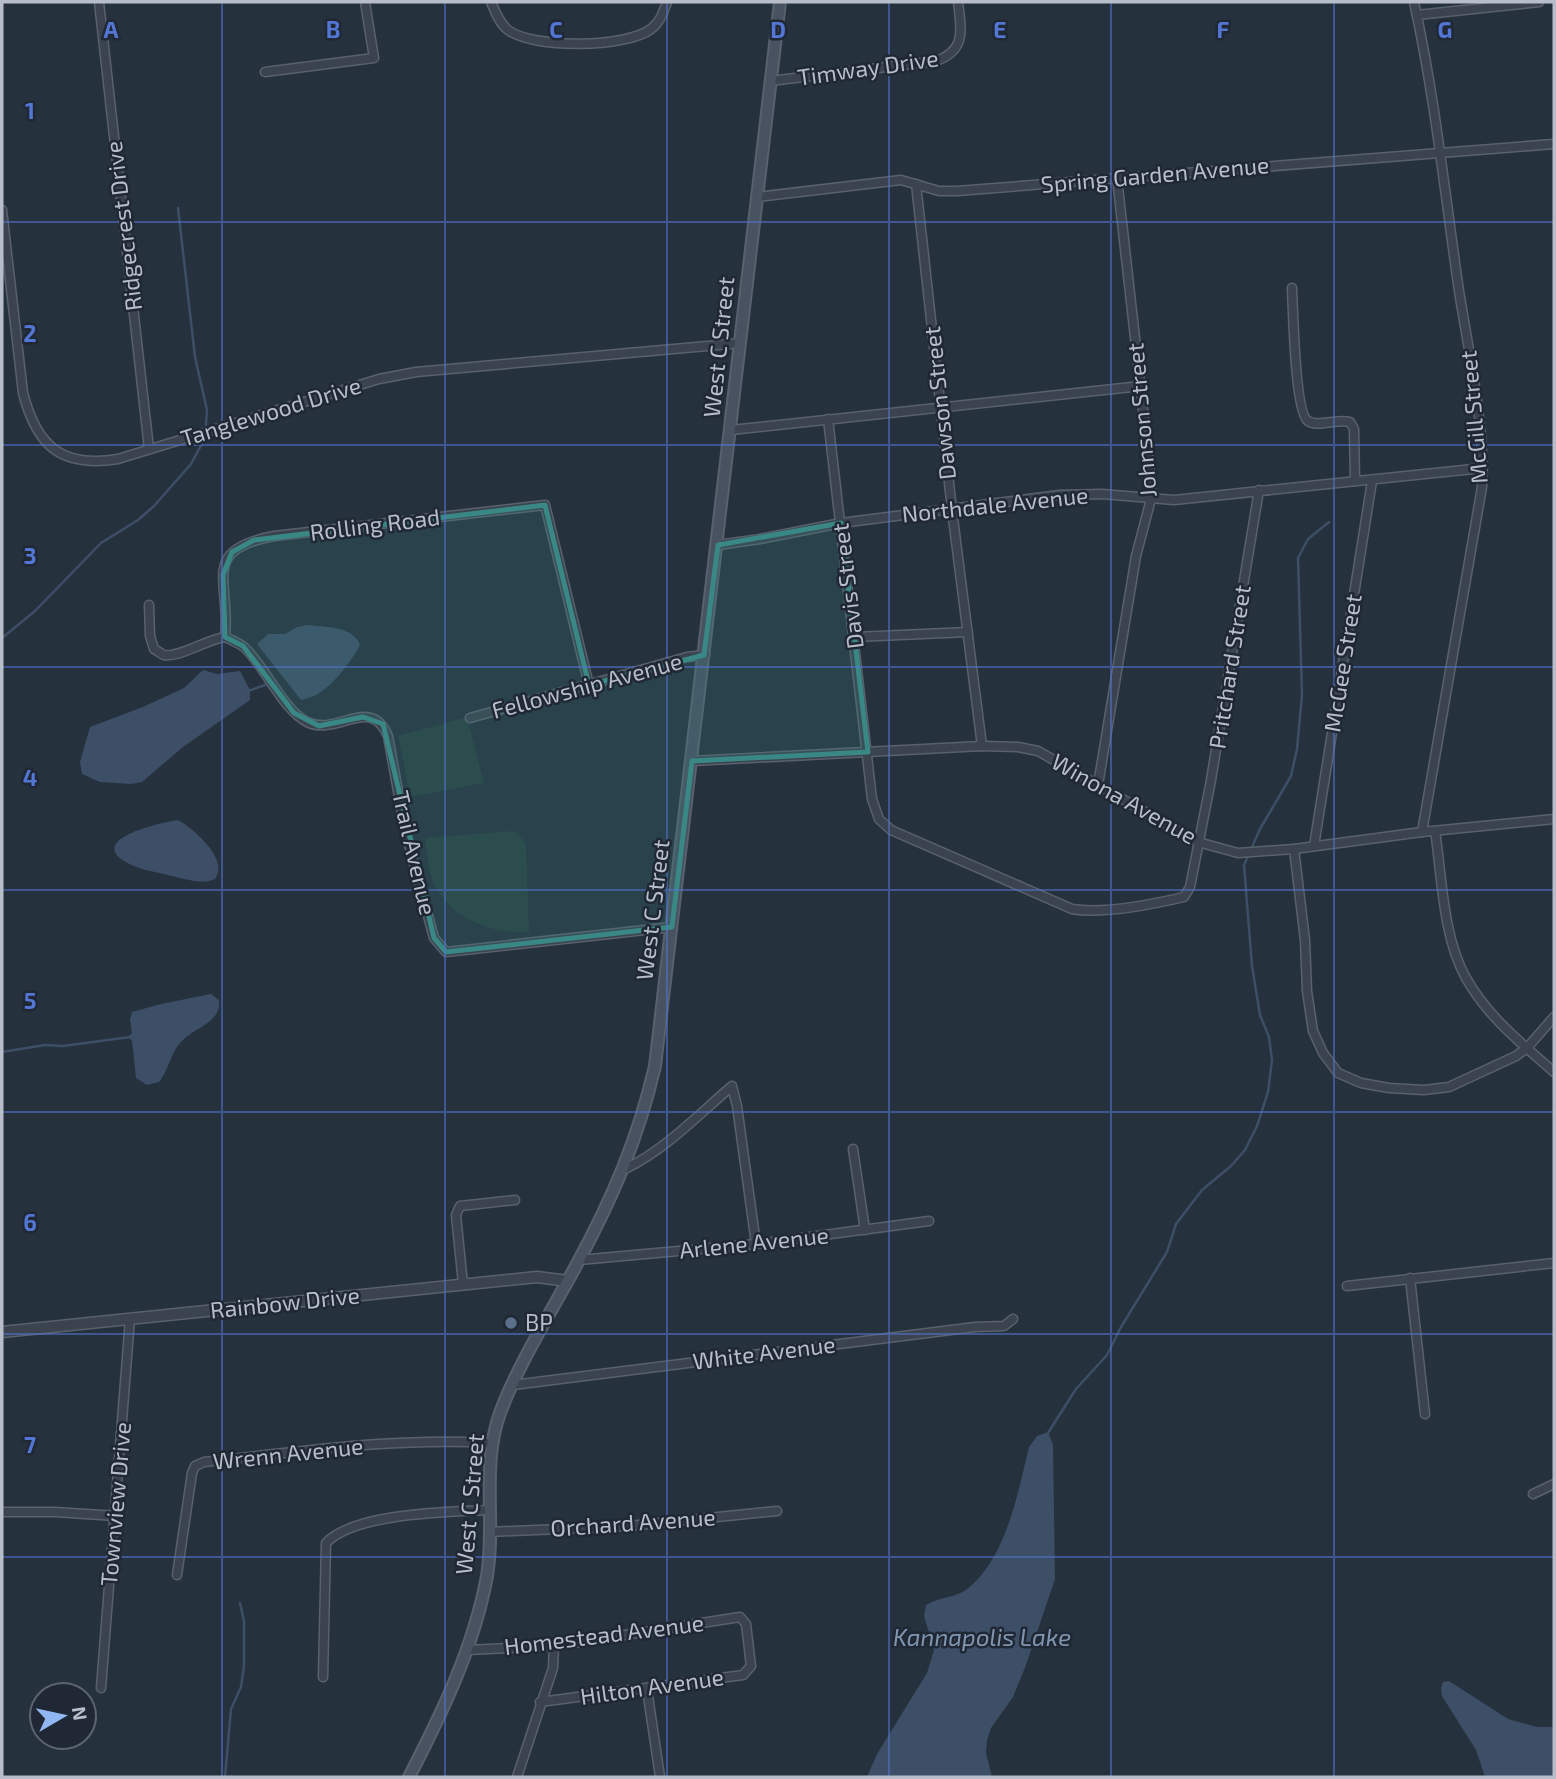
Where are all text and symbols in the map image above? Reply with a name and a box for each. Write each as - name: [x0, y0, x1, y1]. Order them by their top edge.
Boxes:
- text: A: [103, 15, 119, 43]
- text: B: [326, 15, 340, 43]
- text: C: [549, 15, 563, 43]
- text: D: [770, 15, 786, 43]
- text: E: [993, 15, 1007, 43]
- text: F: [1217, 15, 1230, 43]
- text: G: [1438, 15, 1452, 43]
- street label: Timway Drive: [796, 43, 940, 91]
- text: 1: [25, 96, 35, 124]
- street label: Ridgecrest Drive: [99, 140, 147, 313]
- street label: Spring Garden Avenue: [1040, 150, 1270, 198]
- street label: West C Street: [697, 275, 739, 419]
- text: 2: [23, 319, 37, 347]
- street label: Dawson Street: [917, 325, 961, 481]
- street label: Johnson Street: [1120, 342, 1162, 498]
- street label: McGill Street: [1453, 349, 1493, 485]
- street label: Tanglewood Drive: [177, 370, 364, 452]
- street label: Northdale Avenue: [900, 480, 1089, 528]
- street label: Rolling Road: [308, 502, 442, 546]
- street label: Davis Street: [825, 521, 869, 651]
- text: 3: [23, 541, 37, 569]
- street label: Pritchard Street: [1202, 583, 1256, 751]
- street label: McGee Street: [1317, 591, 1367, 734]
- street label: Fellowship Avenue: [489, 646, 685, 724]
- street label: Winona Avenue: [1047, 747, 1202, 850]
- text: 4: [23, 763, 37, 791]
- street label: Trail Avenue: [387, 788, 443, 918]
- street label: West C Street: [629, 838, 675, 982]
- text: 5: [24, 986, 36, 1014]
- text: 6: [23, 1208, 37, 1236]
- street label: Arlene Avenue: [678, 1220, 830, 1264]
- street label: Rainbow Drive: [209, 1280, 361, 1324]
- place label: BP: [525, 1308, 553, 1336]
- marker: BP: [503, 1315, 519, 1331]
- street label: White Avenue: [691, 1329, 837, 1375]
- street label: Townview Drive: [94, 1421, 136, 1587]
- text: 7: [24, 1430, 36, 1458]
- street label: Wrenn Avenue: [211, 1431, 365, 1475]
- street label: West C Street: [449, 1432, 489, 1576]
- street label: Orchard Avenue: [549, 1502, 716, 1542]
- street label: Homestead Avenue: [502, 1608, 705, 1660]
- water label: Kannapolis Lake: [893, 1622, 1071, 1651]
- street label: Hilton Avenue: [578, 1662, 725, 1710]
- north arrow: [28, 1681, 98, 1751]
- text: N: [68, 1705, 93, 1722]

